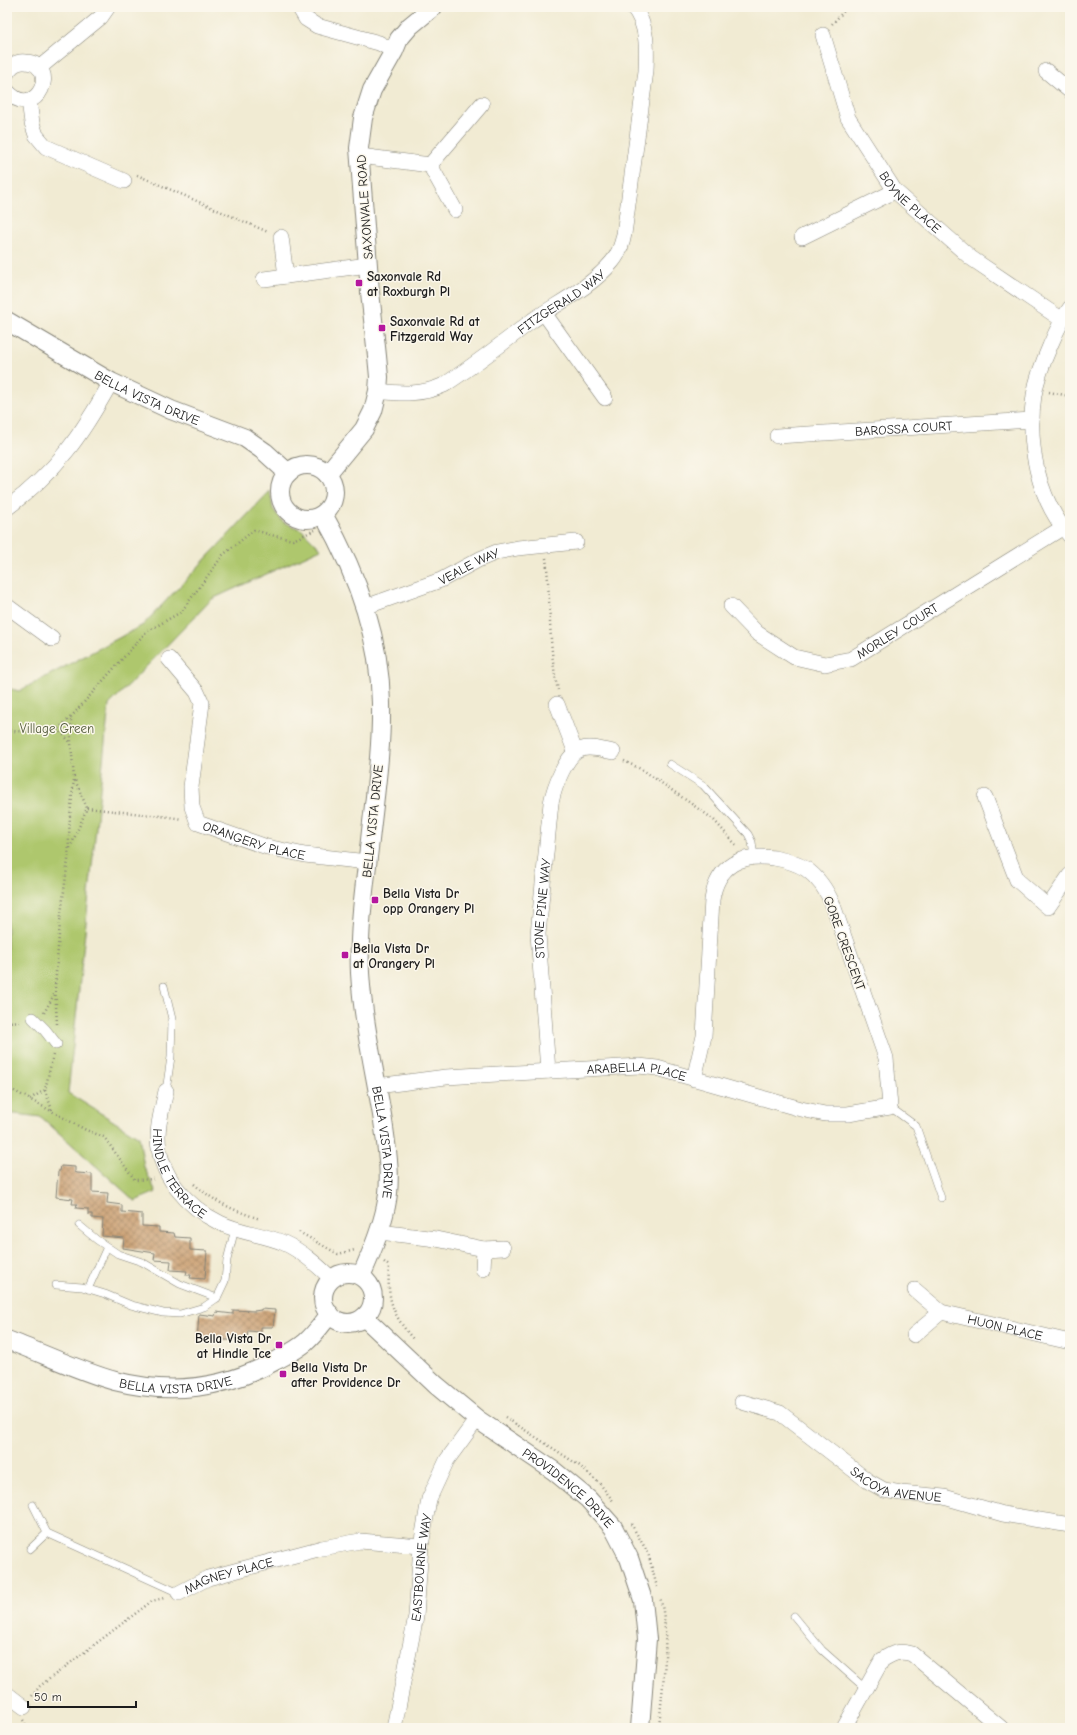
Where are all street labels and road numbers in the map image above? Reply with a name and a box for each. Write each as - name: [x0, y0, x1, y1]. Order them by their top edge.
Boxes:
- street label: SAXONVALE ROAD: [353, 154, 376, 260]
- street label: BOYNE PLACE: [876, 168, 944, 236]
- street label: FITZGERALD WAY: [514, 266, 609, 337]
- street label: BELLA VISTA DRIVE: [92, 367, 202, 428]
- street label: BAROSSA COURT: [854, 418, 953, 439]
- street label: VEALE WAY: [436, 545, 502, 588]
- street label: MORLEY COURT: [854, 600, 941, 662]
- street label: BELLA VISTA DRIVE: [359, 764, 386, 878]
- street label: ORANGERY PLACE: [201, 818, 307, 863]
- street label: STONE PINE WAY: [531, 857, 553, 959]
- street label: GORE CRESCENT: [820, 894, 869, 993]
- street label: ARABELLA PLACE: [586, 1059, 688, 1084]
- street label: BELLA VISTA DRIVE: [369, 1085, 396, 1200]
- street label: HINDLE TERRACE: [150, 1128, 210, 1222]
- street label: HUON PLACE: [966, 1311, 1044, 1343]
- street label: BELLA VISTA DRIVE: [118, 1373, 234, 1396]
- street label: PROVIDENCE DRIVE: [520, 1445, 617, 1531]
- street label: SACOYA AVENUE: [847, 1463, 942, 1505]
- street label: EASTBOURNE WAY: [408, 1512, 434, 1623]
- street label: MAGNEY PLACE: [181, 1554, 275, 1597]

